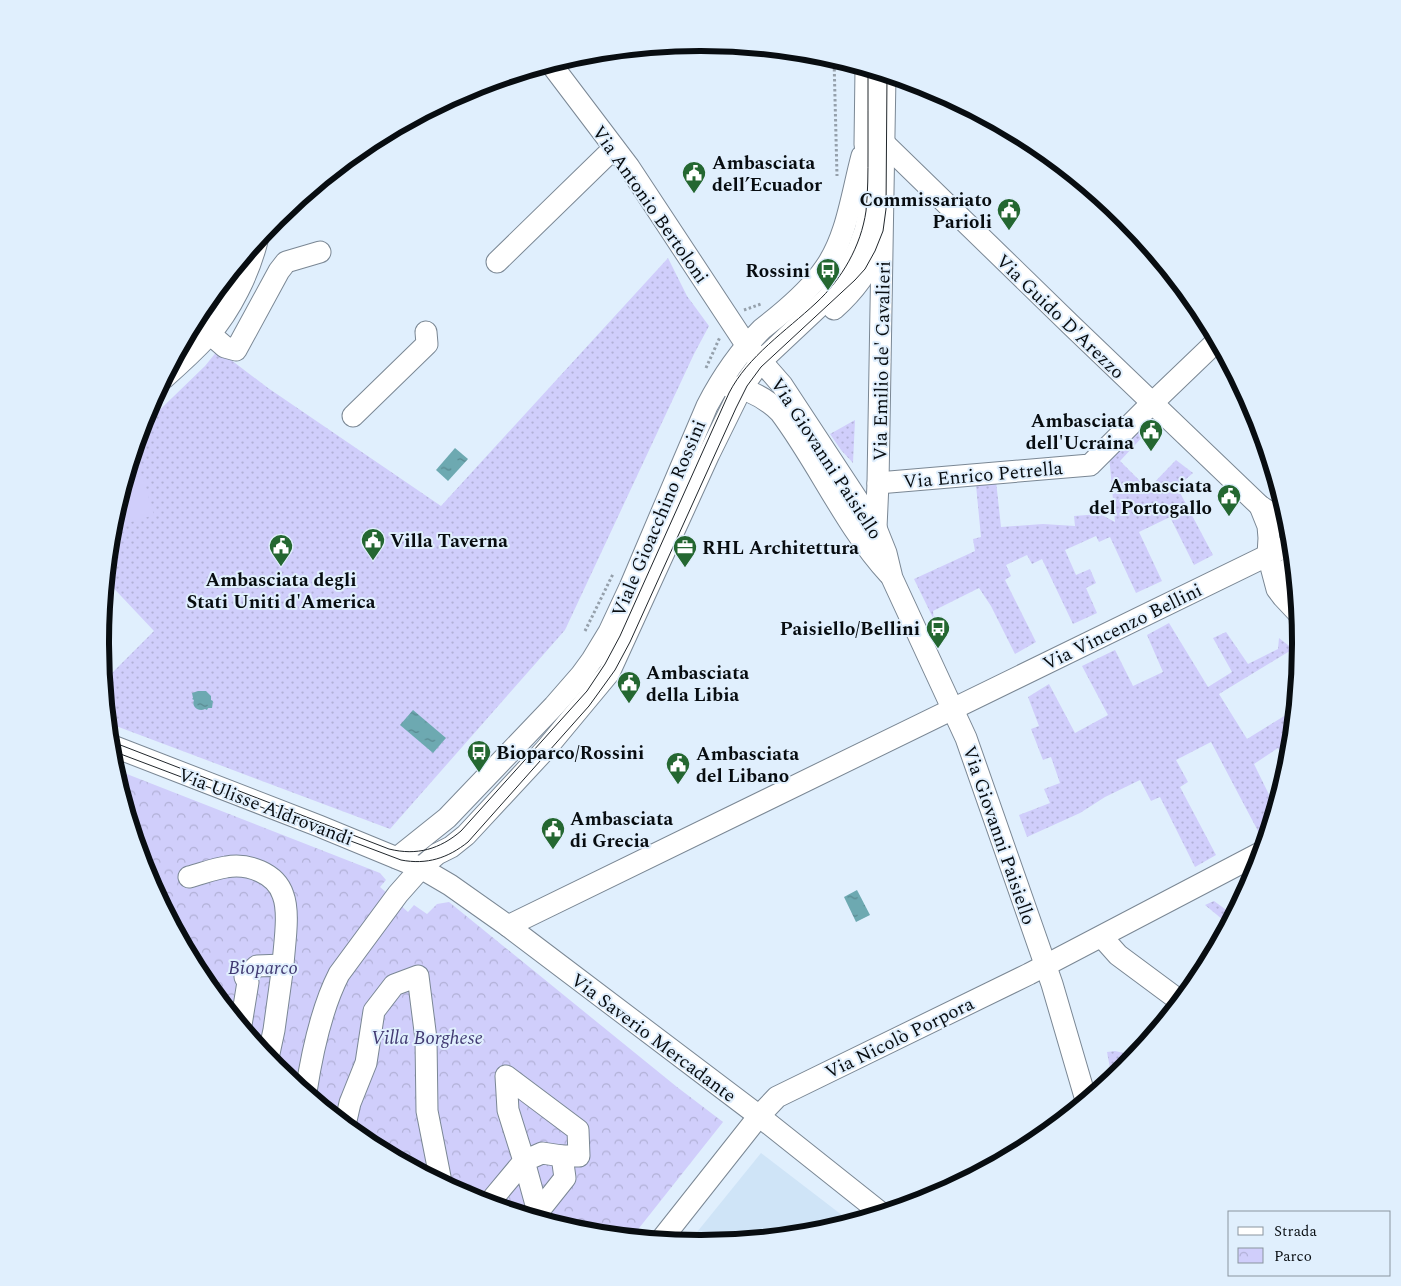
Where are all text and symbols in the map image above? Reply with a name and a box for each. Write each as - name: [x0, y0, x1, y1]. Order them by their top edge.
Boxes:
- street label: Via Antonio Bertoloni: [584, 120, 715, 290]
- place label: Ambasciata dell’Ecuador: [712, 149, 823, 200]
- public building icon: Ambasciata dell’Ecuador: [681, 160, 707, 194]
- place label: Commissariato Parioli: [860, 186, 992, 237]
- public building icon: Commissariato Parioli: [996, 197, 1022, 231]
- street label: Via Guido D'Arezzo: [989, 248, 1131, 386]
- place label: Rossini: [745, 257, 810, 286]
- bus stop icon: Rossini: [815, 257, 841, 291]
- street label: Via Emilio de' Cavalieri: [866, 261, 899, 461]
- street label: Via Giovanni Paisiello: [762, 372, 889, 545]
- place label: Ambasciata dell'Ucraina: [1026, 407, 1134, 458]
- street label: Viale Gioacchino Rossini: [605, 415, 714, 622]
- public building icon: Ambasciata dell'Ucraina: [1138, 418, 1164, 452]
- street label: Via Enrico Petrella: [902, 454, 1065, 497]
- place label: Ambasciata del Portogallo: [1089, 472, 1212, 523]
- public building icon: Ambasciata del Portogallo: [1216, 483, 1242, 517]
- public building icon: Villa Taverna: [360, 527, 386, 561]
- place label: Villa Taverna: [390, 527, 508, 556]
- public building icon: Ambasciata degli Stati Uniti d'America: [268, 533, 294, 567]
- office icon: RHL Architettura: [672, 534, 698, 568]
- place label: RHL Architettura: [702, 534, 859, 563]
- place label: Ambasciata degli Stati Uniti d'America: [186, 566, 376, 617]
- street label: Via Vincenzo Bellini: [1038, 576, 1207, 679]
- place label: Paisiello/Bellini: [780, 615, 920, 644]
- bus stop icon: Paisiello/Bellini: [925, 615, 951, 649]
- place label: Ambasciata della Libia: [646, 659, 749, 710]
- public building icon: Ambasciata della Libia: [616, 670, 642, 704]
- bus stop icon: Bioparco/Rossini: [466, 739, 492, 773]
- place label: Bioparco/Rossini: [496, 739, 644, 768]
- place label: Ambasciata del Libano: [696, 740, 799, 791]
- street label: Via Giovanni Paisiello: [954, 742, 1043, 929]
- public building icon: Ambasciata del Libano: [665, 751, 691, 785]
- street label: Via Ulisse Aldrovandi: [174, 761, 357, 854]
- place label: Ambasciata di Grecia: [570, 805, 673, 856]
- public building icon: Ambasciata di Grecia: [540, 816, 566, 850]
- park label: Bioparco: [228, 954, 298, 983]
- street label: Via Saverio Mercadante: [564, 966, 742, 1110]
- street label: Via Nicolò Porpora: [820, 989, 980, 1087]
- park label: Villa Borghese: [371, 1024, 483, 1053]
- legend: [1228, 1211, 1391, 1276]
- text: Strada: [1274, 1220, 1317, 1243]
- text: Parco: [1274, 1245, 1312, 1268]

